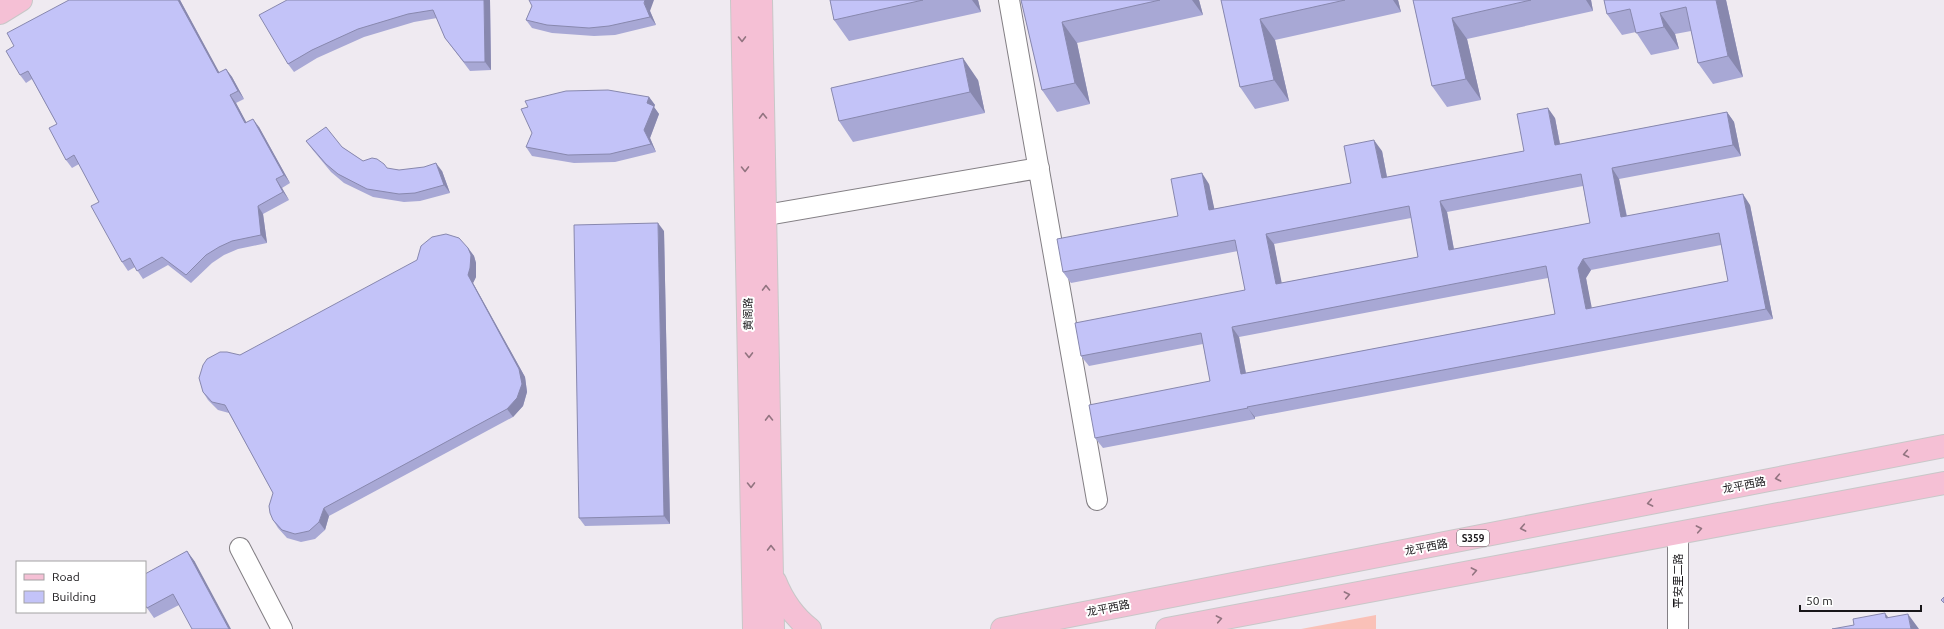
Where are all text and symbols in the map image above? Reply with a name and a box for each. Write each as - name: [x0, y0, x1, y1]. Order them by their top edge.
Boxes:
- one-way arrow: [738, 36, 746, 42]
- one-way arrow: [759, 113, 767, 119]
- one-way arrow: [741, 166, 749, 172]
- one-way arrow: [762, 285, 770, 291]
- street label: 黄阁路: [742, 297, 754, 331]
- one-way arrow: [744, 352, 753, 358]
- one-way arrow: [764, 415, 773, 421]
- one-way arrow: [1903, 449, 1909, 457]
- one-way arrow: [1775, 474, 1781, 482]
- street label: 龙平西路: [1721, 475, 1767, 495]
- one-way arrow: [747, 482, 755, 488]
- one-way arrow: [1647, 499, 1654, 507]
- one-way arrow: [1520, 523, 1526, 532]
- one-way arrow: [1695, 525, 1702, 534]
- road number: S359: [1457, 530, 1489, 546]
- street label: 龙平西路: [1403, 537, 1449, 557]
- one-way arrow: [767, 545, 775, 551]
- street label: 平安里二路: [1672, 554, 1684, 609]
- legend: [16, 561, 146, 613]
- one-way arrow: [1471, 567, 1478, 576]
- text: Road: [52, 570, 80, 583]
- scale bar: [1800, 587, 1921, 613]
- text: Building: [52, 590, 96, 603]
- one-way arrow: [1344, 591, 1350, 600]
- text: 50 m: [1806, 594, 1833, 607]
- street label: 龙平西路: [1085, 598, 1131, 618]
- one-way arrow: [1216, 615, 1222, 624]

